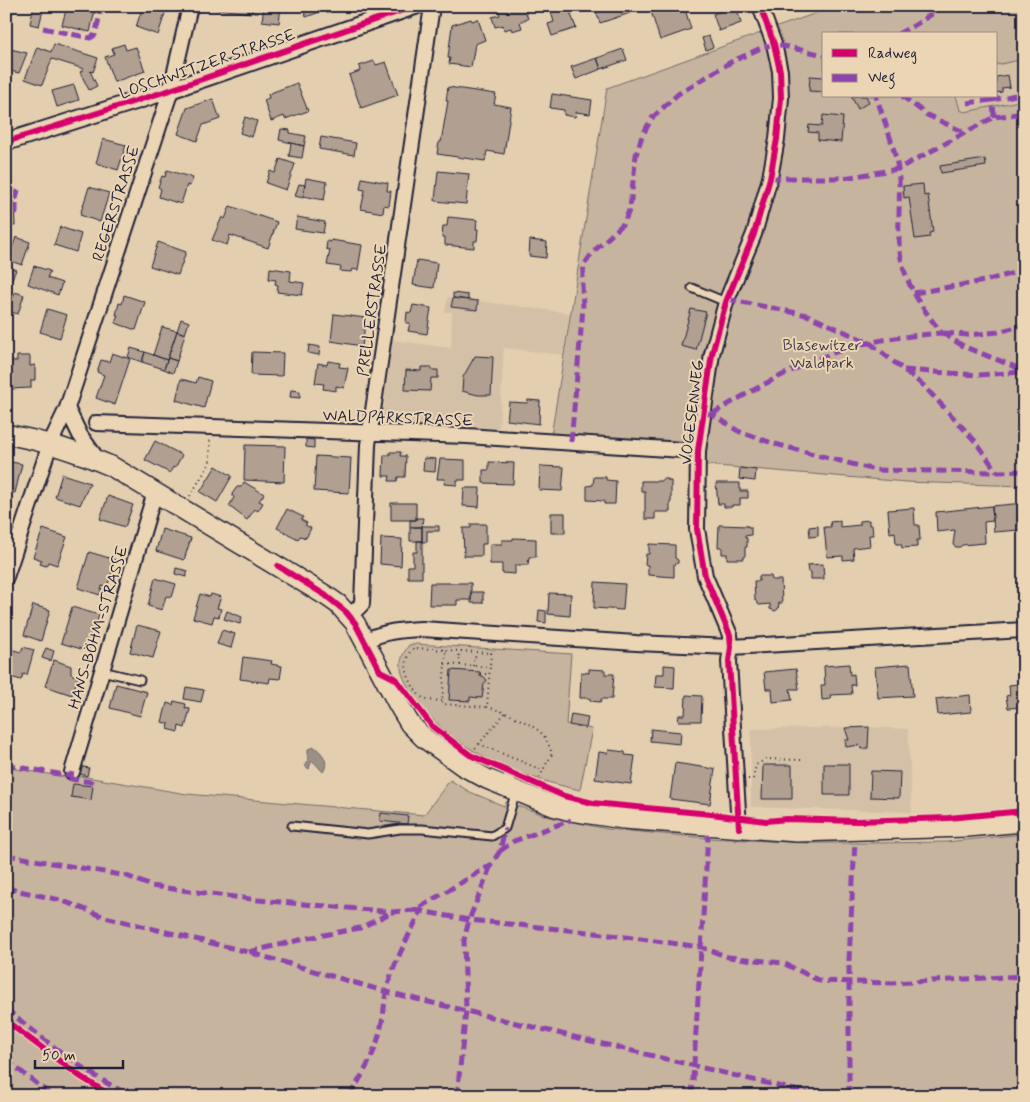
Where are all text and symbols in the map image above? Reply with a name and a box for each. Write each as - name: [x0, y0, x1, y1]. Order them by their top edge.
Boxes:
- street label: LOSCHWITZER STRASSE: [117, 24, 298, 104]
- legend: [822, 32, 998, 98]
- text: Radweg: [868, 44, 917, 64]
- text: Weg: [868, 68, 895, 89]
- street label: REGERSTRASSE: [88, 143, 145, 264]
- street label: PRELLERSTRASSE: [353, 243, 392, 378]
- park label: Blasewitzer Waldpark: [782, 335, 862, 374]
- street label: VOGESENWEG: [676, 358, 709, 466]
- street label: WALDPARKSTRASSE: [322, 405, 474, 432]
- street label: HANS-BÖHM-STRASSE: [64, 543, 133, 712]
- scale bar: [35, 1037, 122, 1069]
- text: 50 m: [42, 1046, 76, 1066]

